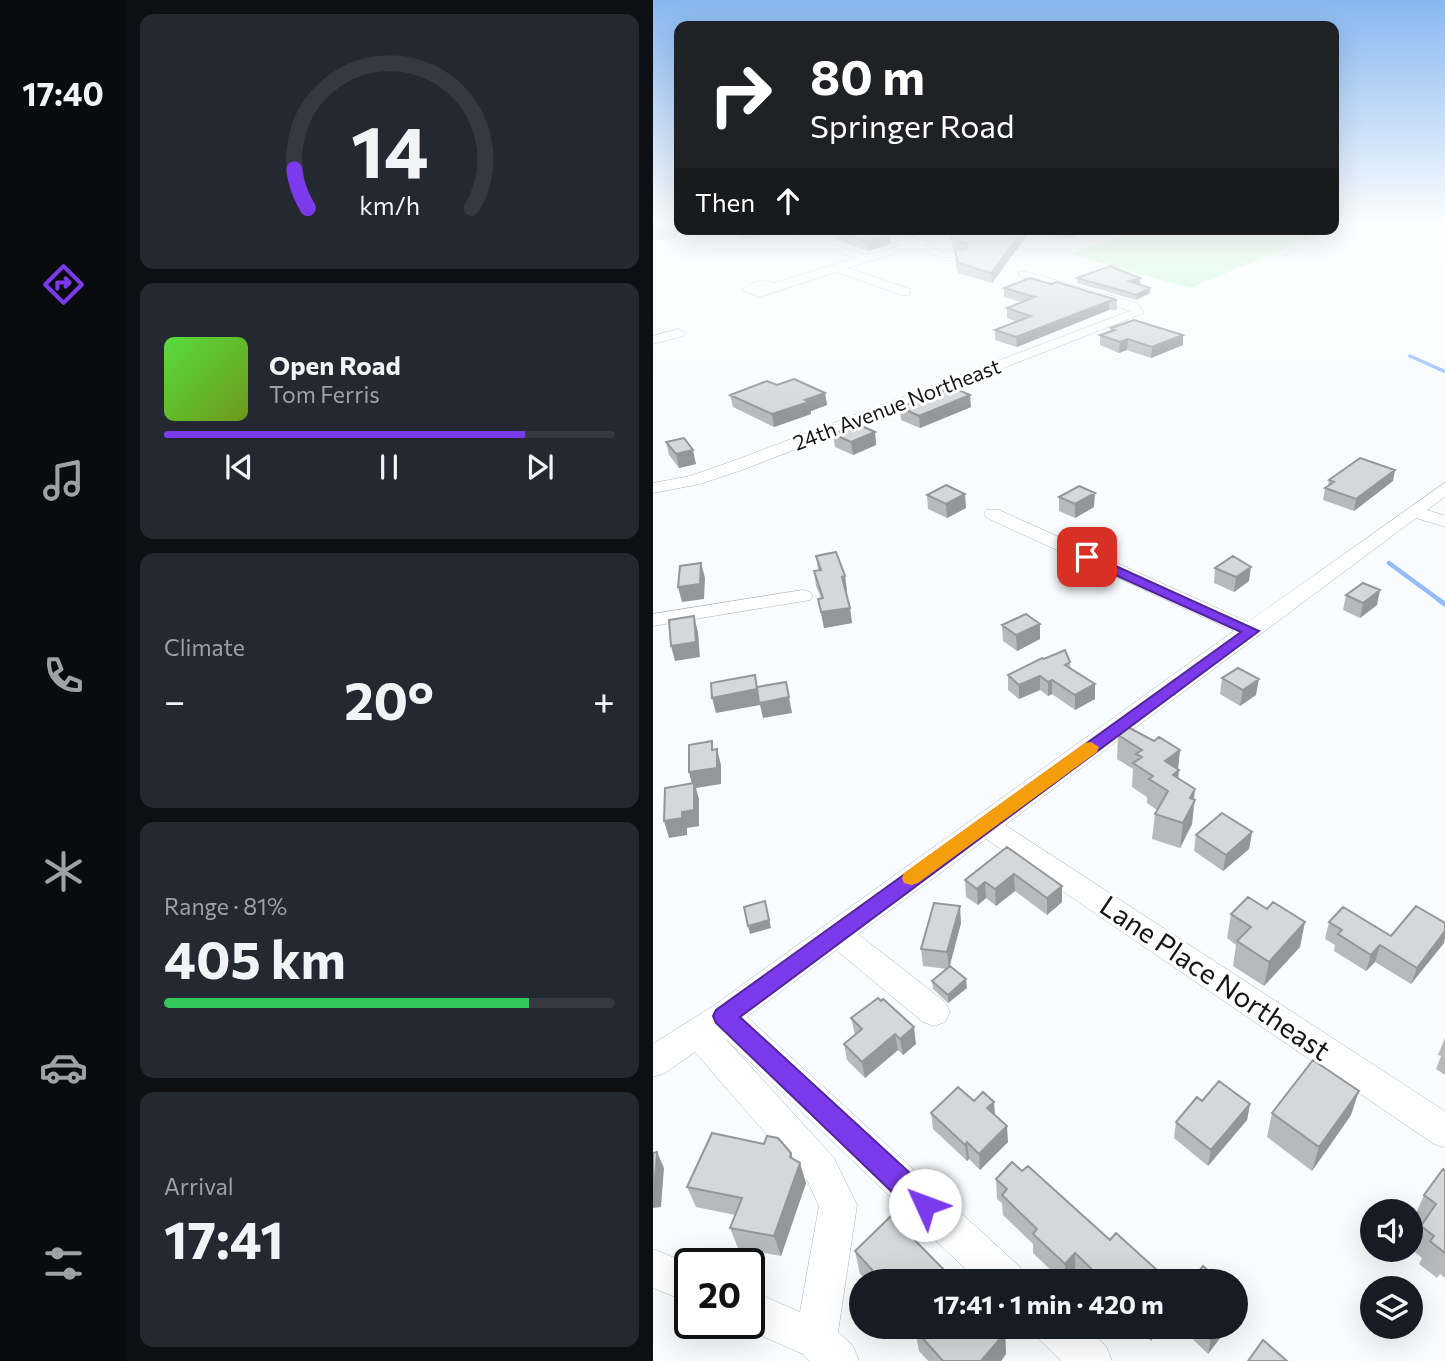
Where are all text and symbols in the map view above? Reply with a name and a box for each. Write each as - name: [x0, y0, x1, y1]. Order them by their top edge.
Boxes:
- text: 80 m: [810, 45, 925, 105]
- icon: right: [695, 49, 786, 140]
- text: 17:40: [22, 73, 104, 113]
- text: 14: [351, 104, 428, 193]
- text: Springer Road: [810, 105, 1015, 145]
- icon: ahead: [769, 182, 807, 220]
- text: Then: [695, 186, 755, 217]
- text: km/h: [359, 190, 420, 220]
- icon: directions: [39, 260, 88, 309]
- text: Open Road: [269, 349, 401, 380]
- street label: 24th Avenue Northeast: [789, 352, 1004, 455]
- text: Tom Ferris: [269, 380, 380, 408]
- icon: previous: [220, 448, 258, 486]
- icon: pause: [370, 448, 408, 486]
- icon: next: [521, 448, 559, 486]
- icon: music: [39, 456, 88, 505]
- pin: [1057, 527, 1117, 587]
- icon: arrive: [1068, 538, 1106, 576]
- text: Climate: [164, 633, 245, 661]
- icon: phone: [39, 651, 88, 700]
- text: 20°: [344, 667, 434, 731]
- text: −: [164, 676, 186, 723]
- text: +: [593, 676, 615, 723]
- icon: climate: [39, 847, 88, 896]
- street label: Lane Place Northeast: [1094, 888, 1337, 1067]
- text: Range · 81%: [164, 892, 287, 920]
- text: 405 km: [164, 926, 346, 990]
- icon: car: [39, 1043, 88, 1092]
- position arrow: [888, 1168, 962, 1242]
- text: Arrival: [164, 1172, 234, 1200]
- map controls: [1360, 1199, 1423, 1339]
- button: sound: [1360, 1199, 1423, 1262]
- text: 17:41: [164, 1206, 284, 1270]
- icon: filters: [39, 1239, 88, 1288]
- speed limit sign: 20: [674, 1248, 765, 1339]
- button: layers: [1360, 1276, 1423, 1339]
- text: 17:41 · 1 min · 420 m: [933, 1288, 1164, 1319]

